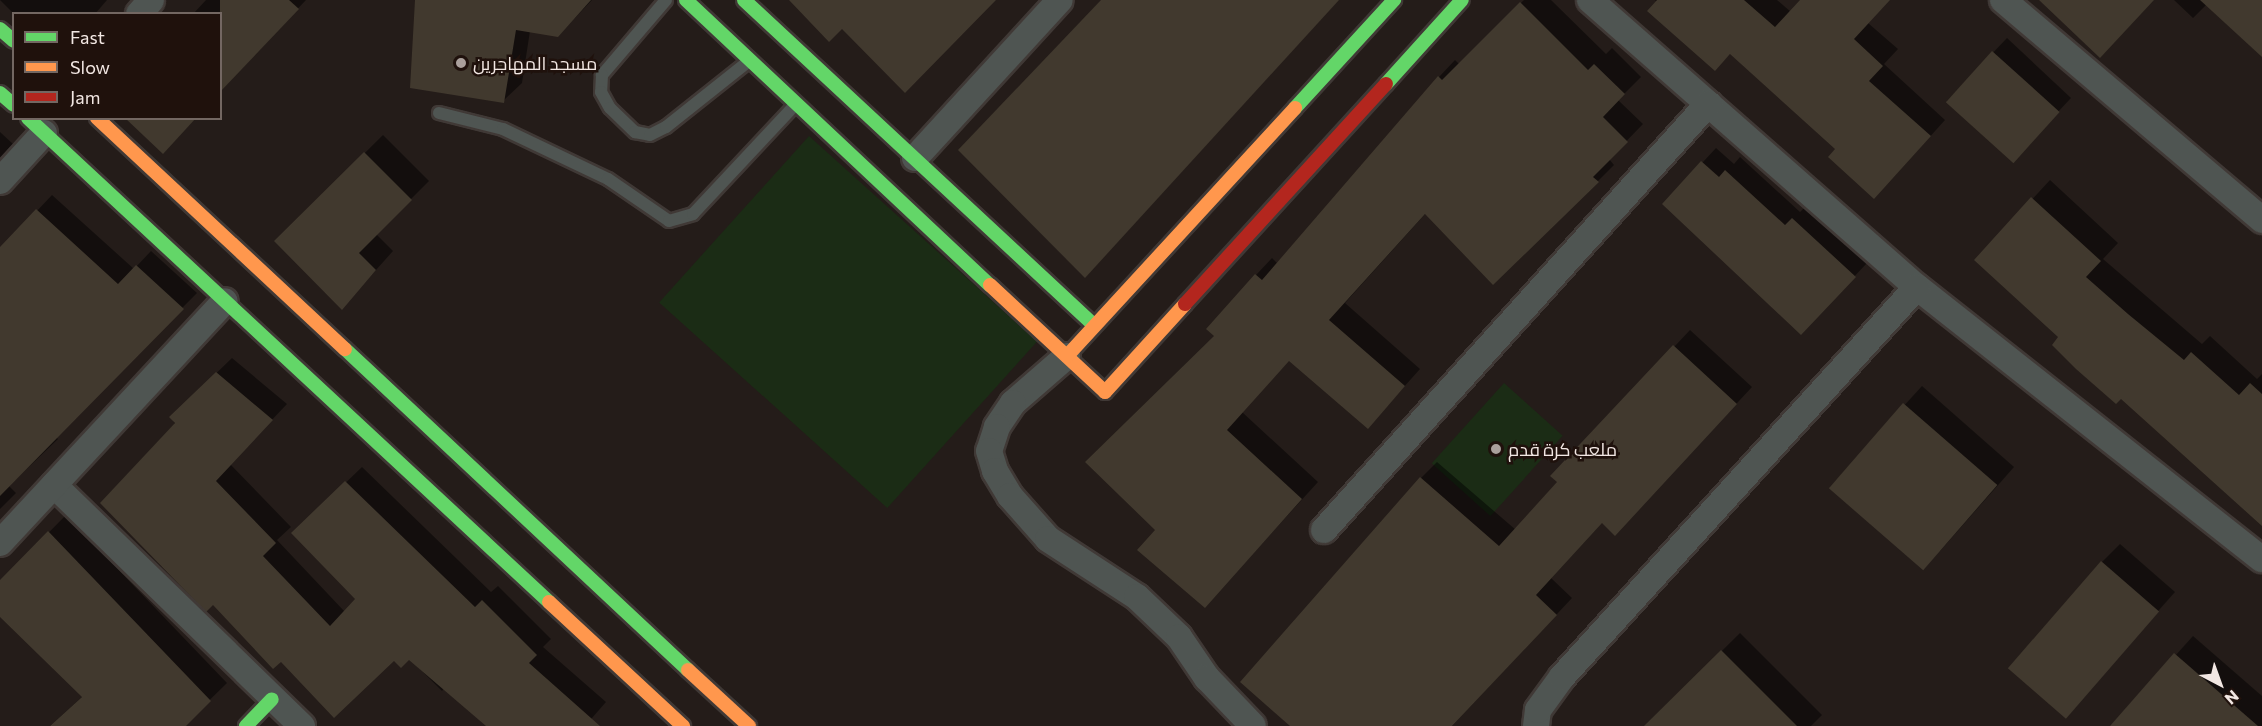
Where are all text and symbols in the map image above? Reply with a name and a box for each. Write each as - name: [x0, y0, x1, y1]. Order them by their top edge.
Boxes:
- legend: [12, 12, 222, 120]
- text: Fast: [70, 26, 105, 48]
- place label: مسجد المهاجرين: [473, 52, 597, 74]
- text: Slow: [70, 56, 110, 78]
- marker: مسجد المهاجرين: [454, 56, 468, 70]
- text: Jam: [70, 86, 100, 108]
- place label: ملعب كرة قدم: [1508, 438, 1617, 460]
- marker: ملعب كرة قدم: [1489, 442, 1503, 456]
- north arrow: [2190, 654, 2250, 714]
- text: N: [2221, 687, 2243, 709]

